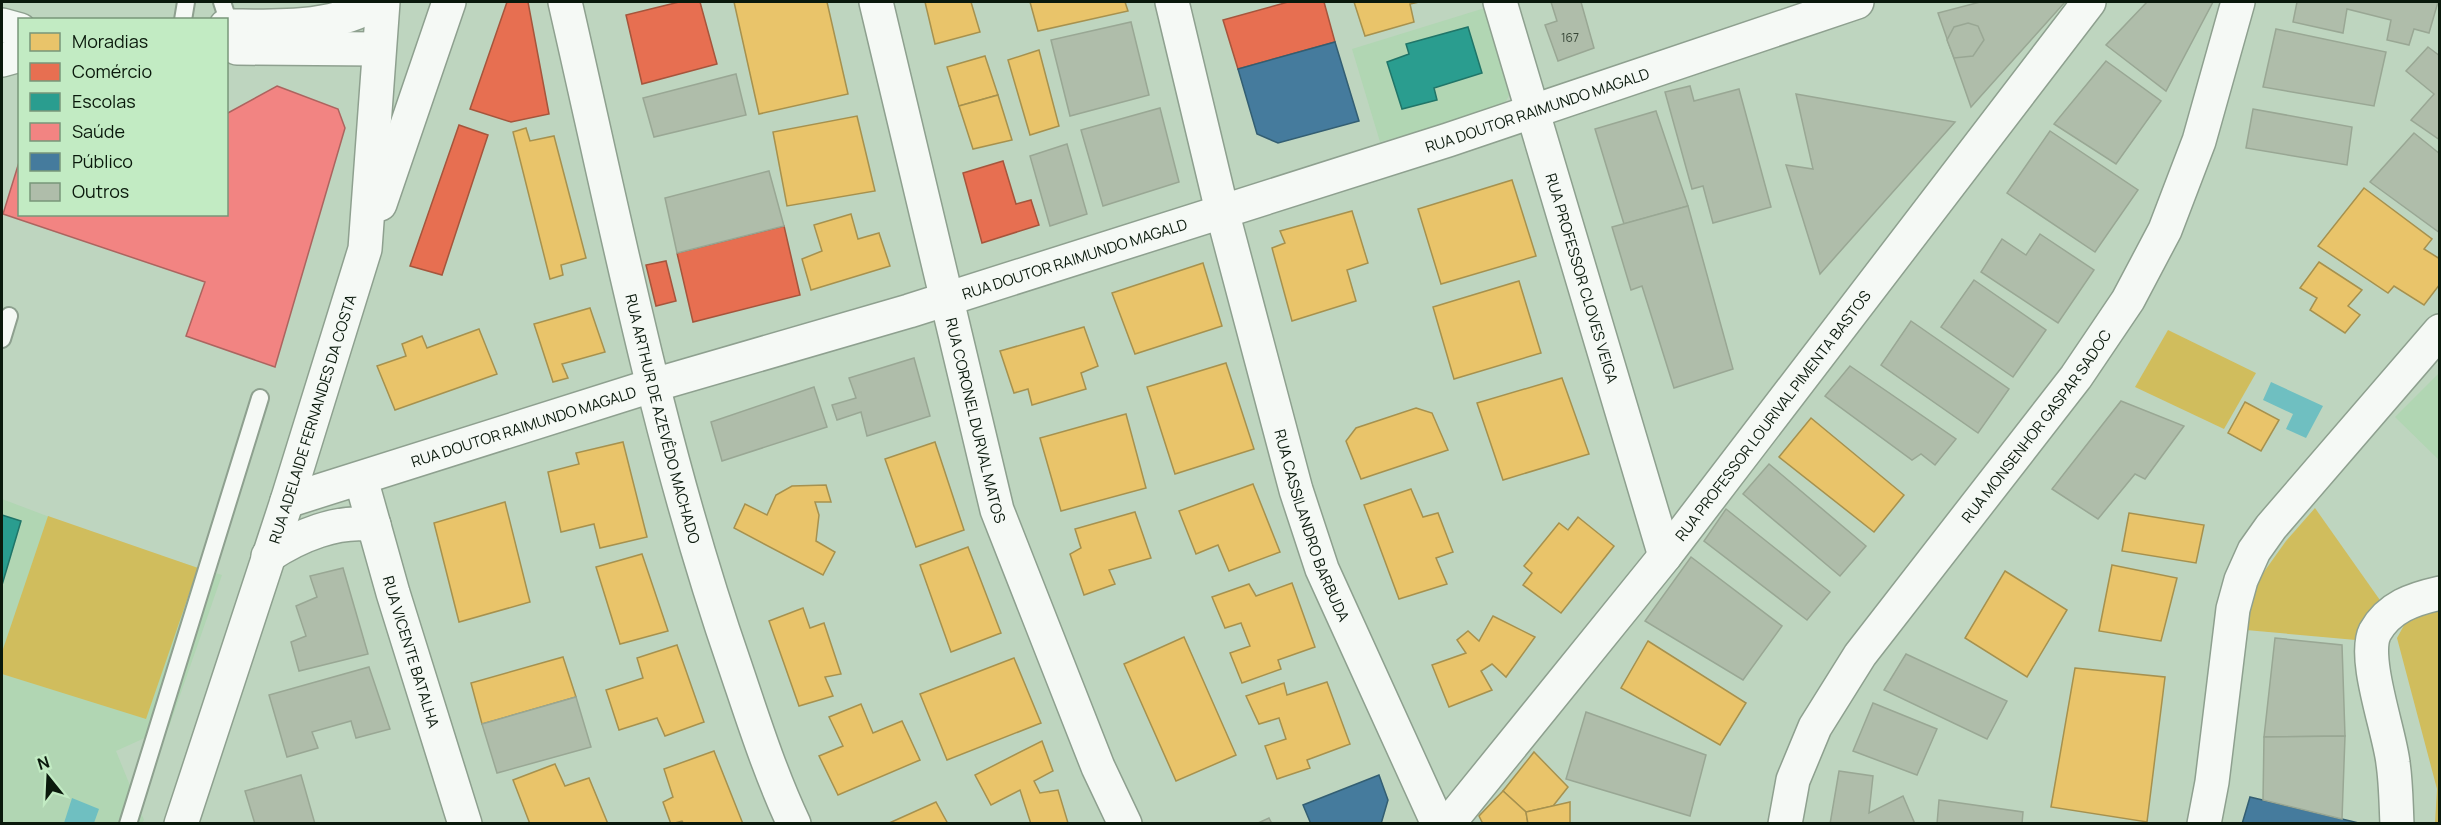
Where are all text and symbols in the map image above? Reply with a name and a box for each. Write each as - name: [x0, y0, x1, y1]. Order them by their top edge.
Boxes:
- legend: [18, 18, 228, 216]
- text: Moradias: [72, 29, 148, 53]
- house number: 167: [1561, 29, 1579, 46]
- text: Comércio: [72, 59, 152, 83]
- street label: RUA DOUTOR RAIMUNDO MAGALD: [1423, 62, 1652, 157]
- text: Escolas: [72, 89, 136, 113]
- text: Saúde: [72, 119, 125, 143]
- text: Público: [72, 149, 133, 173]
- street label: RUA PROFESSOR CLOVES VEIGA: [1541, 170, 1624, 386]
- text: Outros: [72, 179, 129, 203]
- street label: RUA DOUTOR RAIMUNDO MAGALD: [959, 213, 1190, 304]
- street label: RUA PROFESSOR LOURIVAL PIMENTA BASTOS: [1670, 286, 1875, 545]
- street label: RUA ADELAIDE FERNANDES DA COSTA: [263, 291, 361, 546]
- street label: RUA ARTHUR DE AZEVÊDO MACHADO: [621, 292, 706, 546]
- street label: RUA CORONEL DURVAL MATOS: [941, 315, 1012, 526]
- street label: RUA MONSENHOR GASPAR SADOC: [1956, 325, 2116, 527]
- street label: RUA DOUTOR RAIMUNDO MAGALD: [408, 381, 639, 472]
- street label: RUA CASSILANDRO BARBUDA: [1270, 427, 1355, 625]
- street label: RUA VICENTE BATALHA: [378, 573, 445, 731]
- north arrow: [18, 747, 78, 807]
- text: N: [34, 750, 52, 775]

